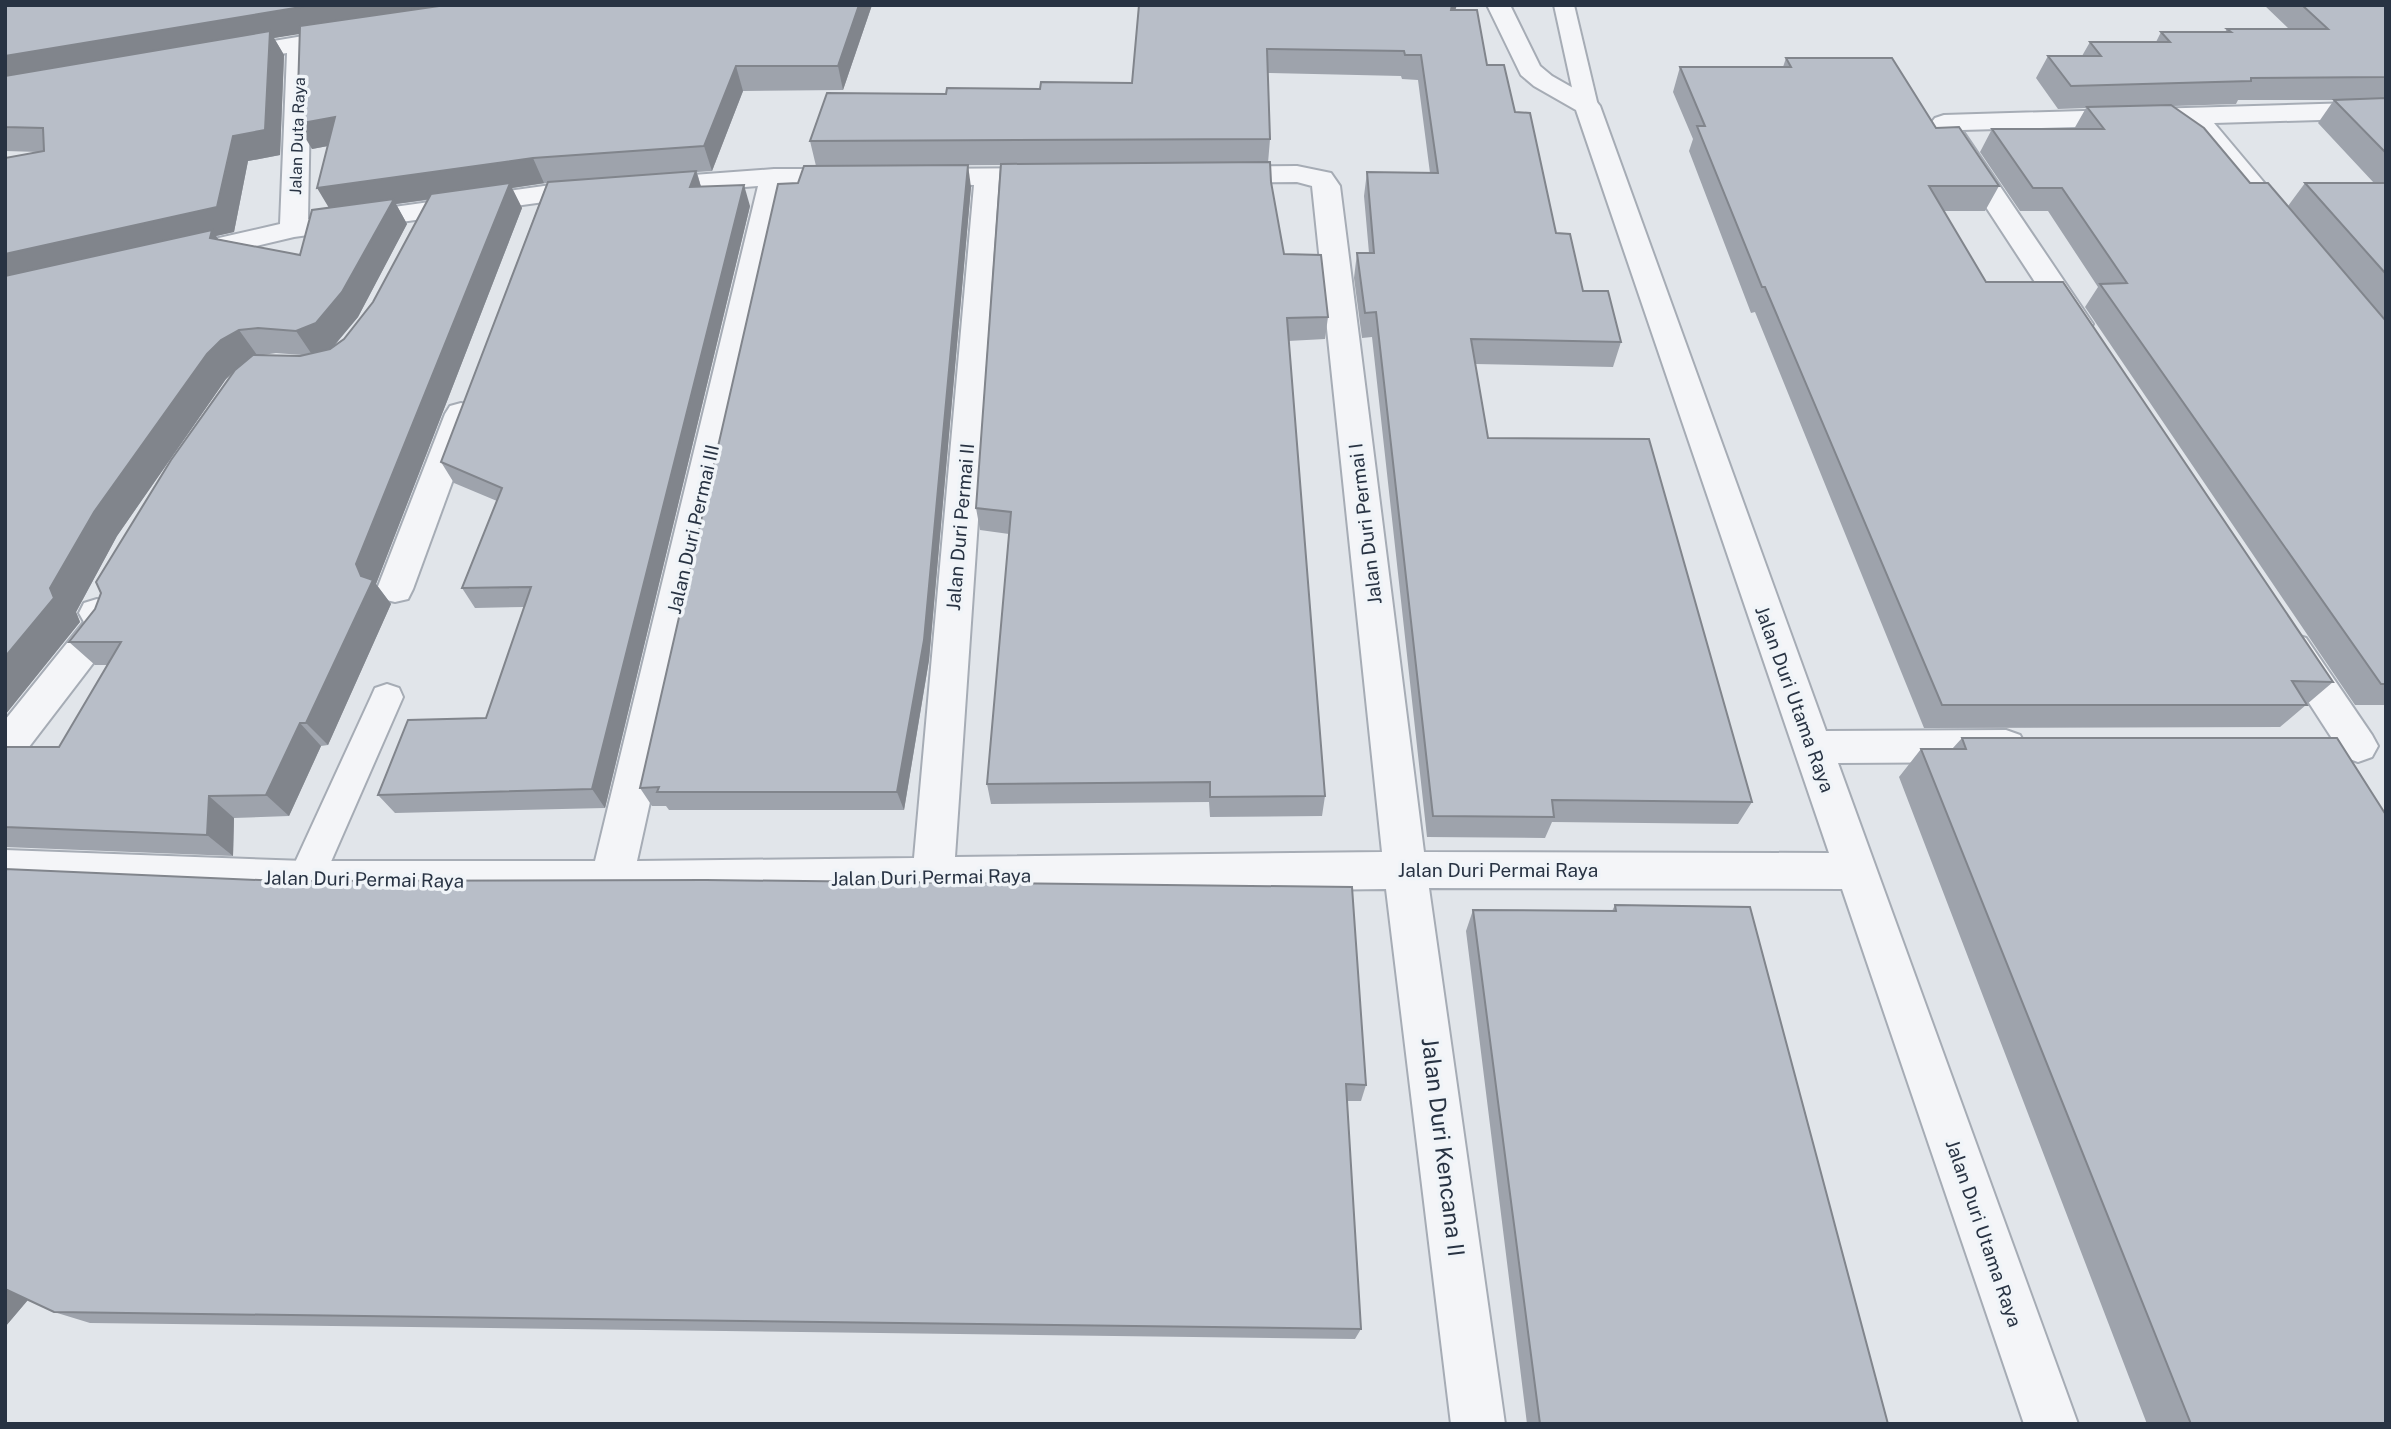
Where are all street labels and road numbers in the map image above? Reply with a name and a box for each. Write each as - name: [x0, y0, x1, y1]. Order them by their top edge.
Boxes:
- street label: Jalan Duta Raya: [286, 77, 309, 195]
- street label: Jalan Duri Permai III: [663, 442, 723, 616]
- street label: Jalan Duri Permai II: [942, 442, 978, 612]
- street label: Jalan Duri Permai I: [1344, 442, 1386, 606]
- street label: Jalan Duri Utama Raya: [1751, 603, 1839, 795]
- street label: Jalan Duri Permai Raya: [1398, 859, 1598, 881]
- street label: Jalan Duri Permai Raya: [831, 864, 1031, 890]
- street label: Jalan Duri Permai Raya: [264, 866, 464, 892]
- street label: Jalan Duri Kencana II: [1417, 1036, 1470, 1258]
- street label: Jalan Duri Utama Raya: [1942, 1136, 2026, 1330]

